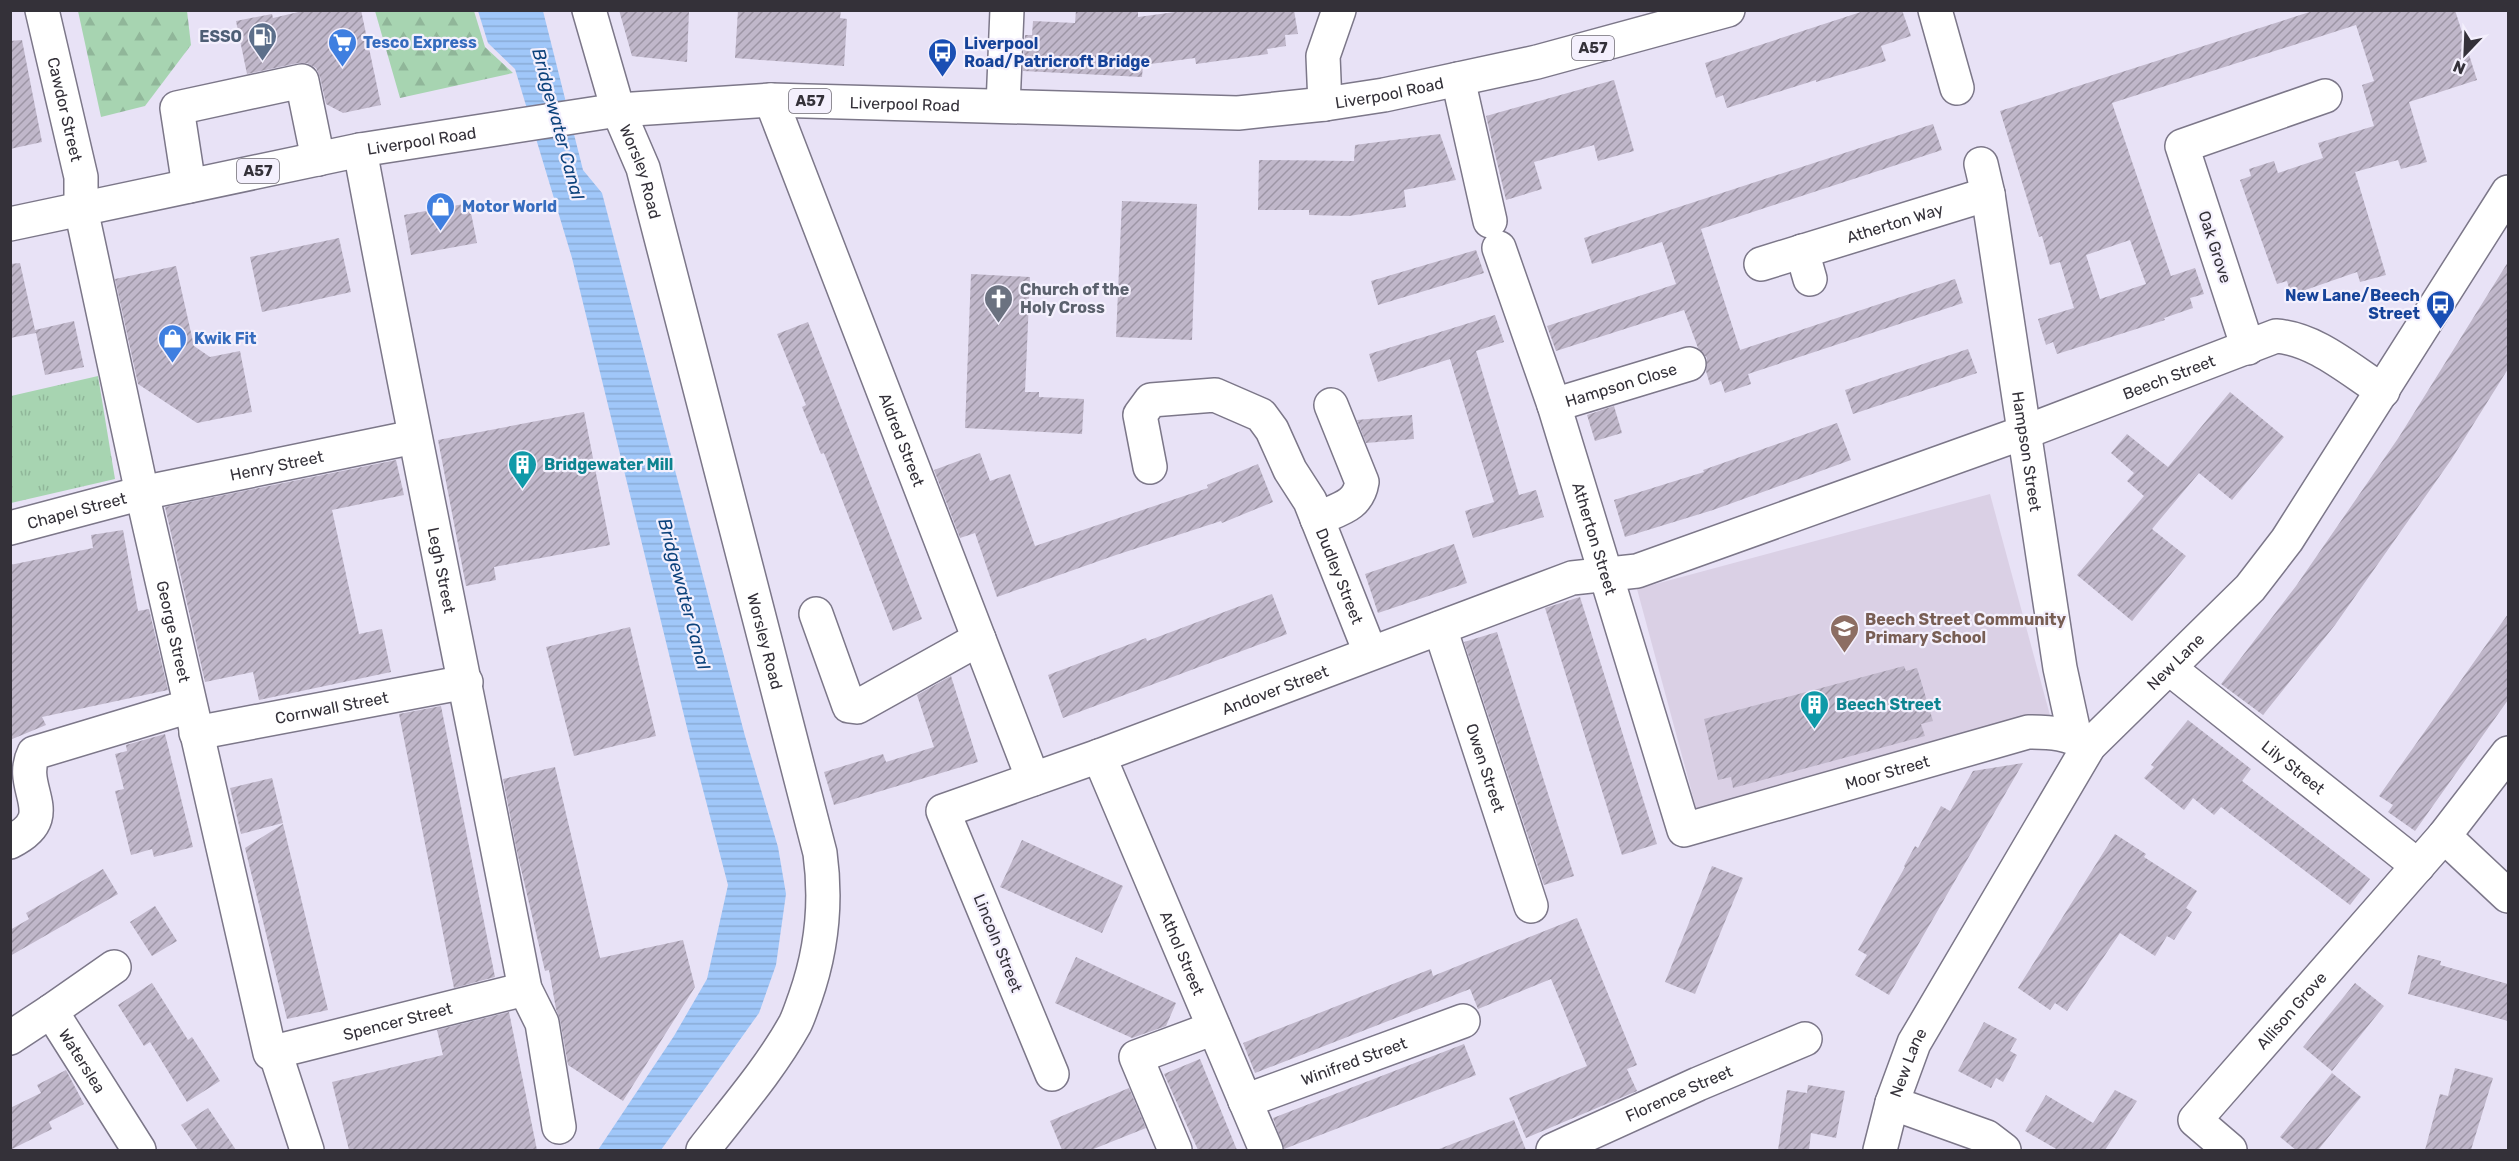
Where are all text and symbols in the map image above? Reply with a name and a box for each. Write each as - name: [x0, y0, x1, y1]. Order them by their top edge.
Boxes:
- fuel station icon: ESSO: [247, 20, 279, 62]
- north arrow: [2435, 24, 2495, 84]
- supermarket icon: Tesco Express: [326, 26, 358, 68]
- place label: ESSO: [199, 27, 242, 46]
- place label: Tesco Express: [363, 33, 477, 52]
- place label: Liverpool Road/Patricroft Bridge: [964, 34, 1150, 71]
- bus stop icon: Liverpool Road/Patricroft Bridge: [927, 36, 959, 78]
- road number: A57: [1572, 36, 1614, 60]
- water label: Bridgewater Canal: [527, 46, 589, 203]
- street label: Cawdor Street: [44, 55, 87, 163]
- text: N: [2450, 56, 2468, 78]
- street label: Liverpool Road: [1334, 73, 1445, 112]
- road number: A57: [789, 89, 831, 113]
- street label: Liverpool Road: [849, 93, 960, 115]
- street label: Worsley Road: [616, 121, 665, 221]
- street label: Liverpool Road: [366, 123, 477, 158]
- road number: A57: [237, 159, 279, 183]
- shop icon: Motor World: [425, 190, 457, 232]
- place label: Motor World: [462, 197, 557, 216]
- street label: Atherton Way: [1844, 199, 1946, 247]
- street label: Oak Grove: [2194, 208, 2236, 286]
- place label: Church of the Holy Cross: [1020, 280, 1129, 317]
- church icon: Church of the Holy Cross: [983, 282, 1015, 324]
- place label: New Lane/Beech Street: [2285, 286, 2421, 323]
- bus stop icon: New Lane/Beech Street: [2425, 288, 2457, 330]
- shop icon: Kwik Fit: [157, 322, 189, 364]
- place label: Kwik Fit: [194, 329, 257, 348]
- street label: Beech Street: [2120, 351, 2218, 403]
- street label: Hampson Close: [1563, 359, 1679, 411]
- street label: Aldred Street: [875, 390, 929, 489]
- street label: Hampson Street: [2009, 390, 2046, 513]
- street label: Henry Street: [228, 446, 325, 484]
- building icon: Bridgewater Mill: [507, 448, 539, 490]
- place label: Bridgewater Mill: [544, 455, 673, 474]
- street label: Atherton Street: [1569, 480, 1621, 597]
- street label: Chapel Street: [25, 488, 128, 533]
- water label: Bridgewater Canal: [653, 516, 715, 673]
- street label: Legh Street: [424, 525, 460, 615]
- street label: Dudley Street: [1312, 525, 1367, 627]
- street label: George Street: [153, 579, 194, 684]
- street label: Worsley Road: [744, 591, 787, 691]
- place label: Beech Street Community Primary School: [1865, 610, 2067, 647]
- school or university icon: Beech Street Community Primary School: [1828, 612, 1860, 654]
- street label: New Lane: [2143, 629, 2208, 694]
- street label: Andover Street: [1219, 661, 1331, 718]
- street label: Cornwall Street: [273, 687, 390, 727]
- building icon: Beech Street: [1799, 688, 1831, 730]
- place label: Beech Street: [1836, 695, 1942, 714]
- street label: Owen Street: [1462, 721, 1509, 815]
- street label: Lily Street: [2258, 736, 2329, 798]
- street label: Moor Street: [1843, 751, 1932, 793]
- street label: Lincoln Street: [970, 891, 1026, 995]
- street label: Athol Street: [1156, 908, 1209, 998]
- street label: Allison Grove: [2252, 968, 2330, 1053]
- street label: Spencer Street: [341, 998, 454, 1044]
- street label: New Lane: [1886, 1024, 1930, 1100]
- street label: Waterslea: [55, 1025, 110, 1096]
- street label: Winifred Street: [1298, 1033, 1409, 1089]
- street label: Florence Street: [1622, 1061, 1735, 1125]

